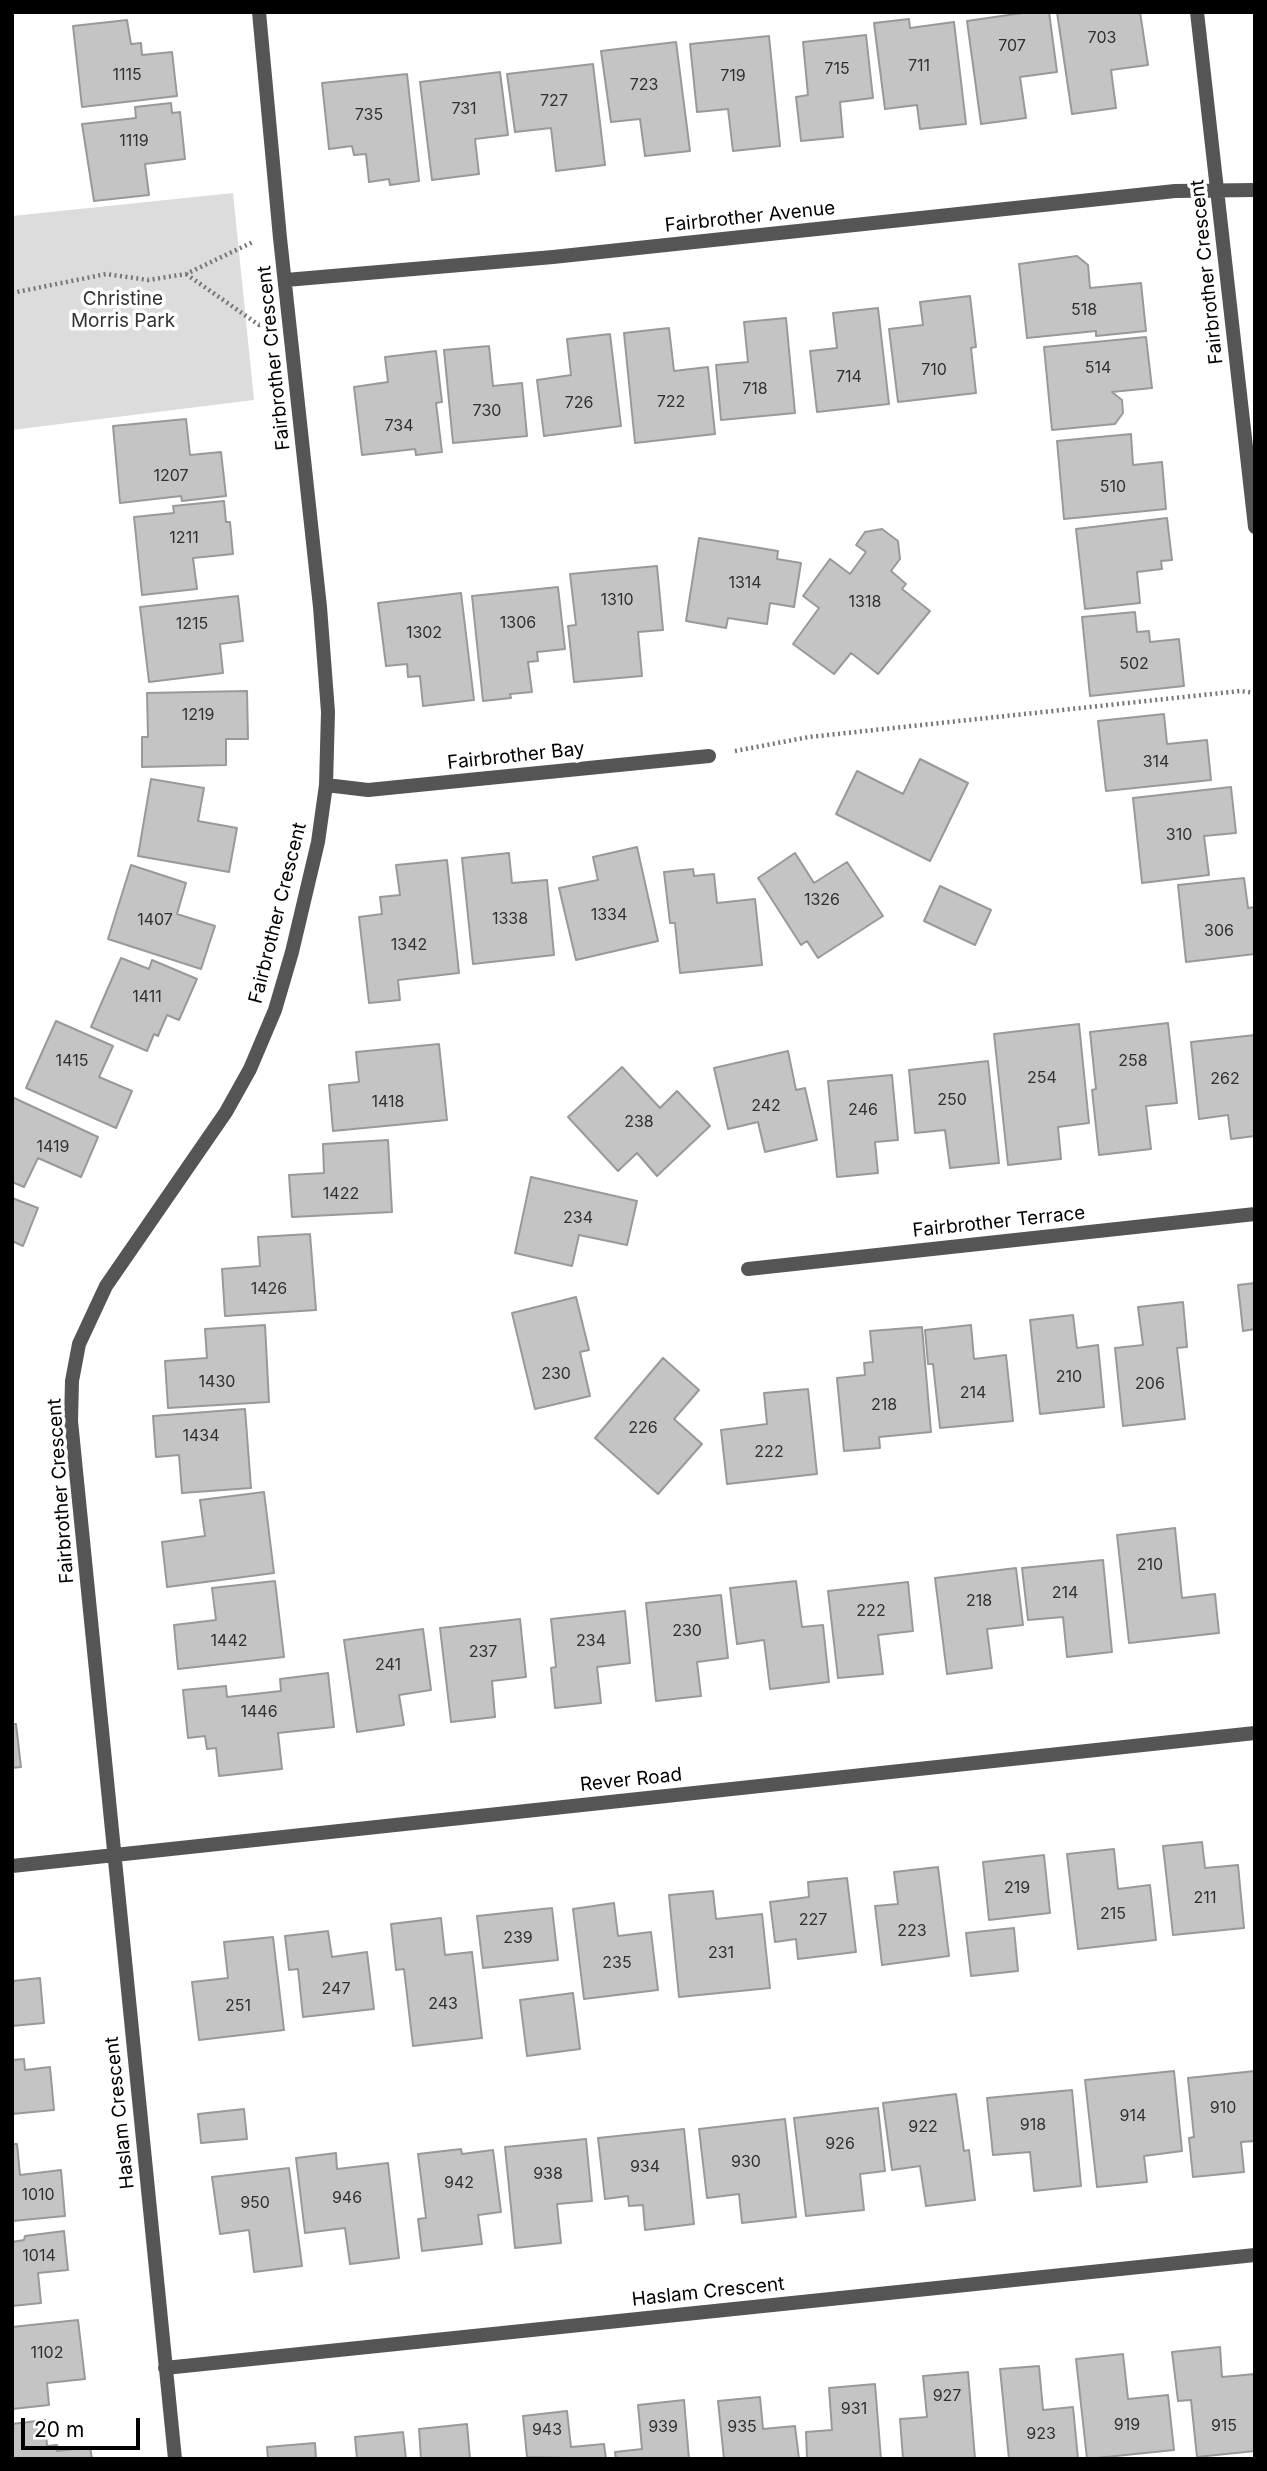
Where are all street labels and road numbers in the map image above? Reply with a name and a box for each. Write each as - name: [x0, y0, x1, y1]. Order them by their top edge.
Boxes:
- street label: Fairbrother Crescent: [1186, 179, 1228, 365]
- street label: Fairbrother Avenue: [664, 197, 836, 237]
- street label: Fairbrother Crescent: [253, 265, 295, 451]
- street label: Fairbrother Bay: [446, 737, 586, 775]
- street label: Fairbrother Crescent: [244, 820, 312, 1006]
- street label: Fairbrother Terrace: [912, 1202, 1086, 1242]
- street label: Fairbrother Crescent: [43, 1398, 79, 1584]
- street label: Rever Road: [579, 1763, 683, 1797]
- street label: Haslam Crescent: [101, 2036, 139, 2190]
- street label: Haslam Crescent: [631, 2273, 785, 2311]

